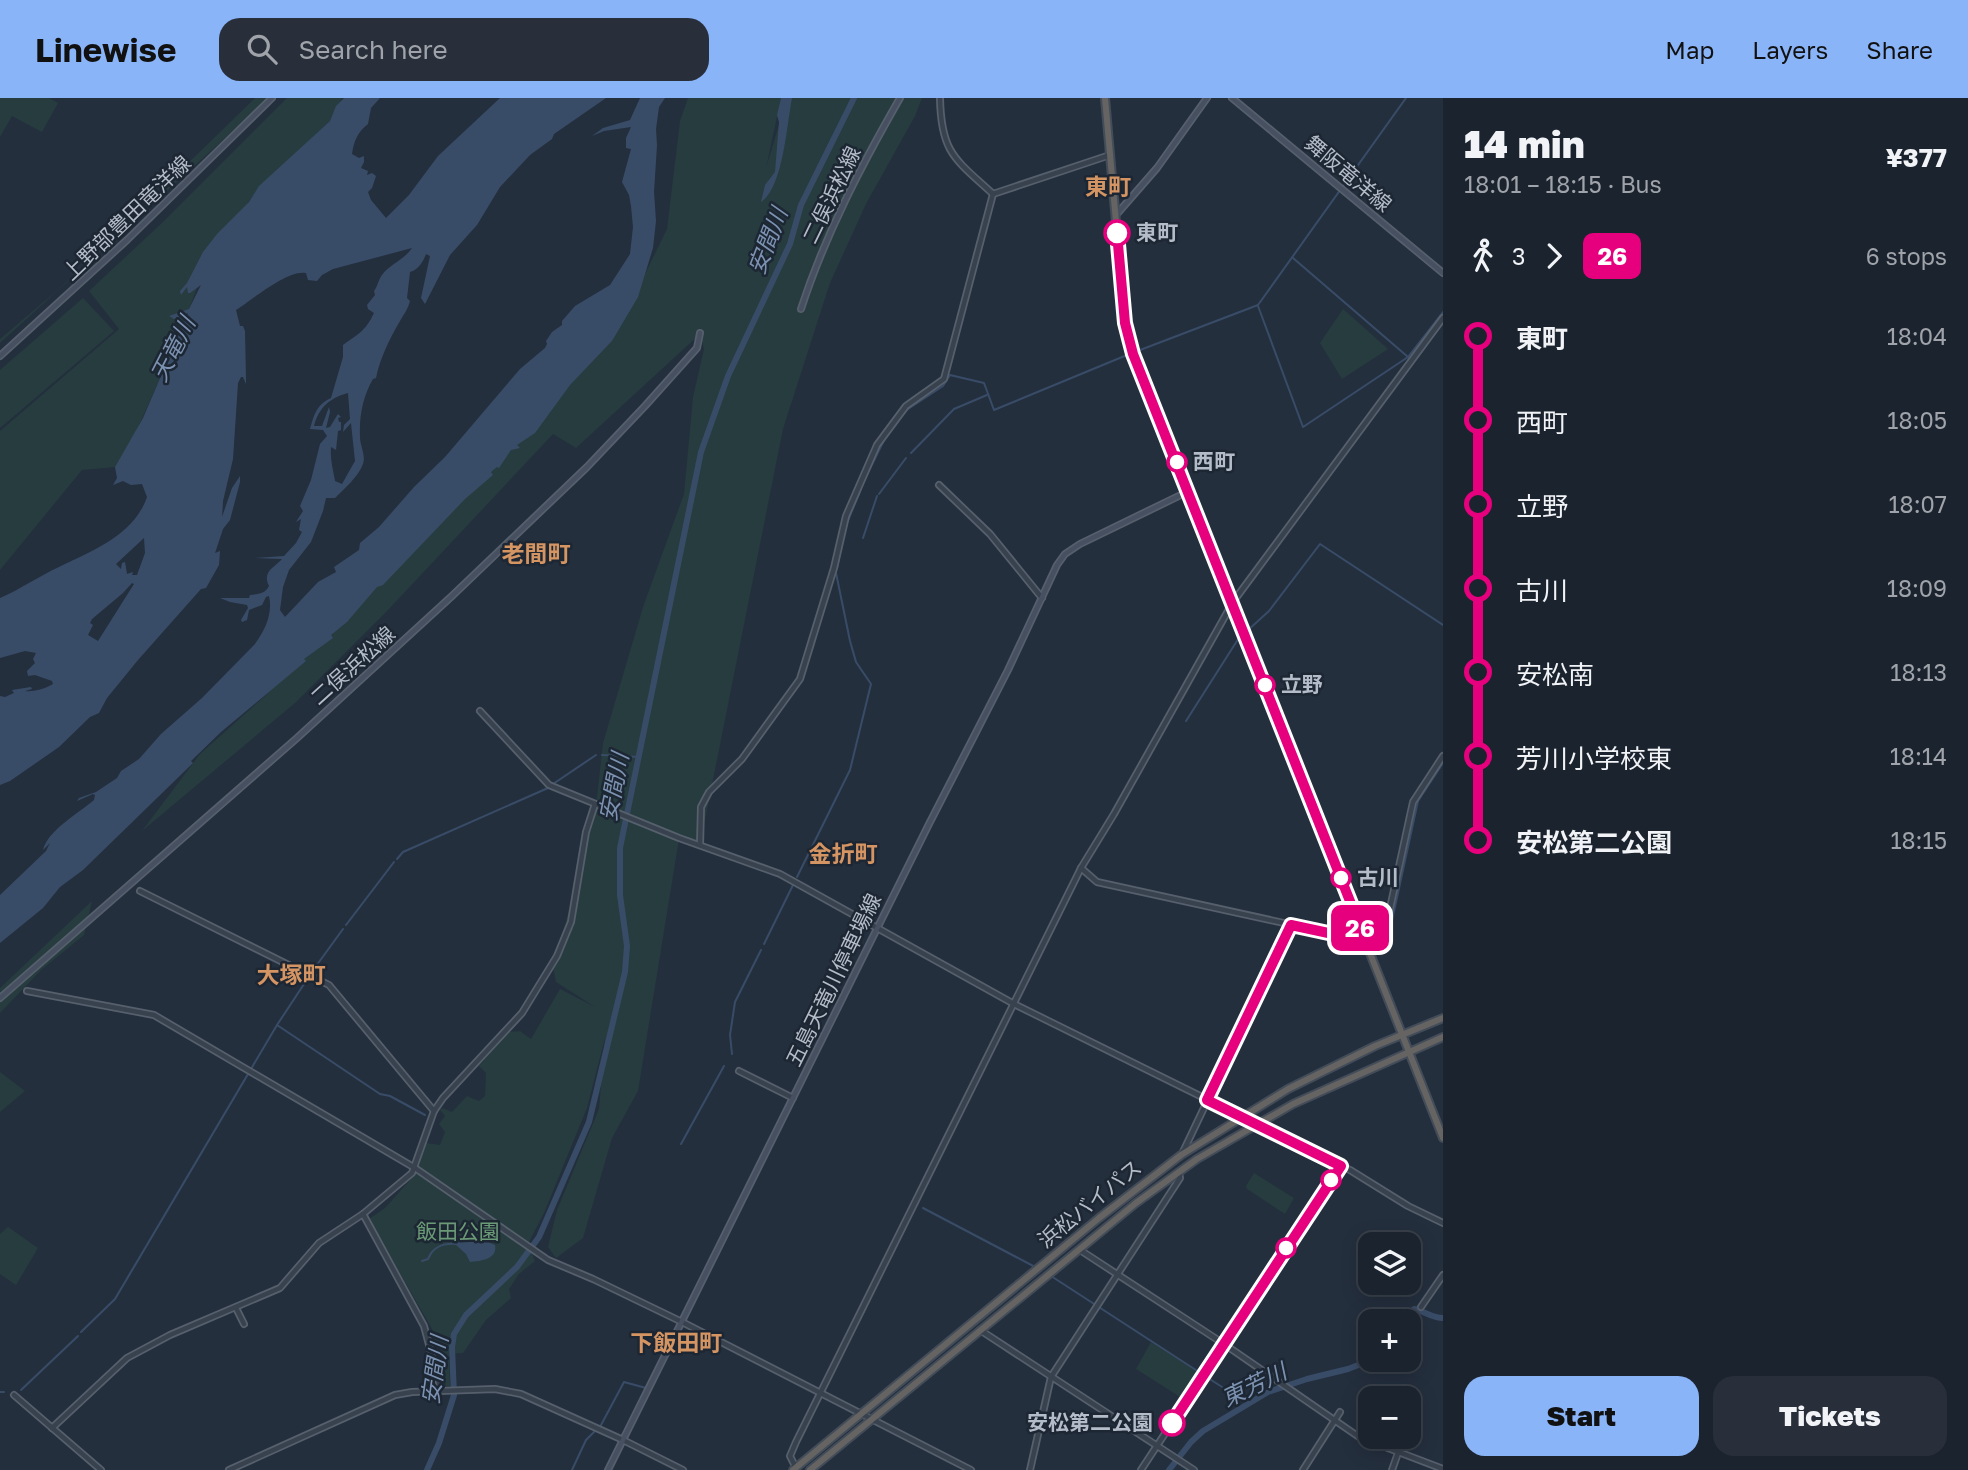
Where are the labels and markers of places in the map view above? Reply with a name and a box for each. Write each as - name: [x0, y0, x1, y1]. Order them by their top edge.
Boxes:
- place label: 東町: [1136, 219, 1178, 245]
- marker: 東町: [1104, 220, 1130, 246]
- place label: 西町: [1193, 448, 1235, 474]
- marker: 西町: [1167, 452, 1187, 472]
- place label: 立野: [1281, 671, 1323, 697]
- marker: 立野: [1255, 675, 1275, 695]
- place label: 古川: [1357, 864, 1399, 890]
- marker: 古川: [1331, 868, 1351, 888]
- unlabelled marker: [1321, 1170, 1341, 1190]
- unlabelled marker: [1276, 1238, 1296, 1258]
- place label: 安松第二公園: [1027, 1409, 1153, 1435]
- marker: 安松第二公園: [1159, 1410, 1185, 1436]

